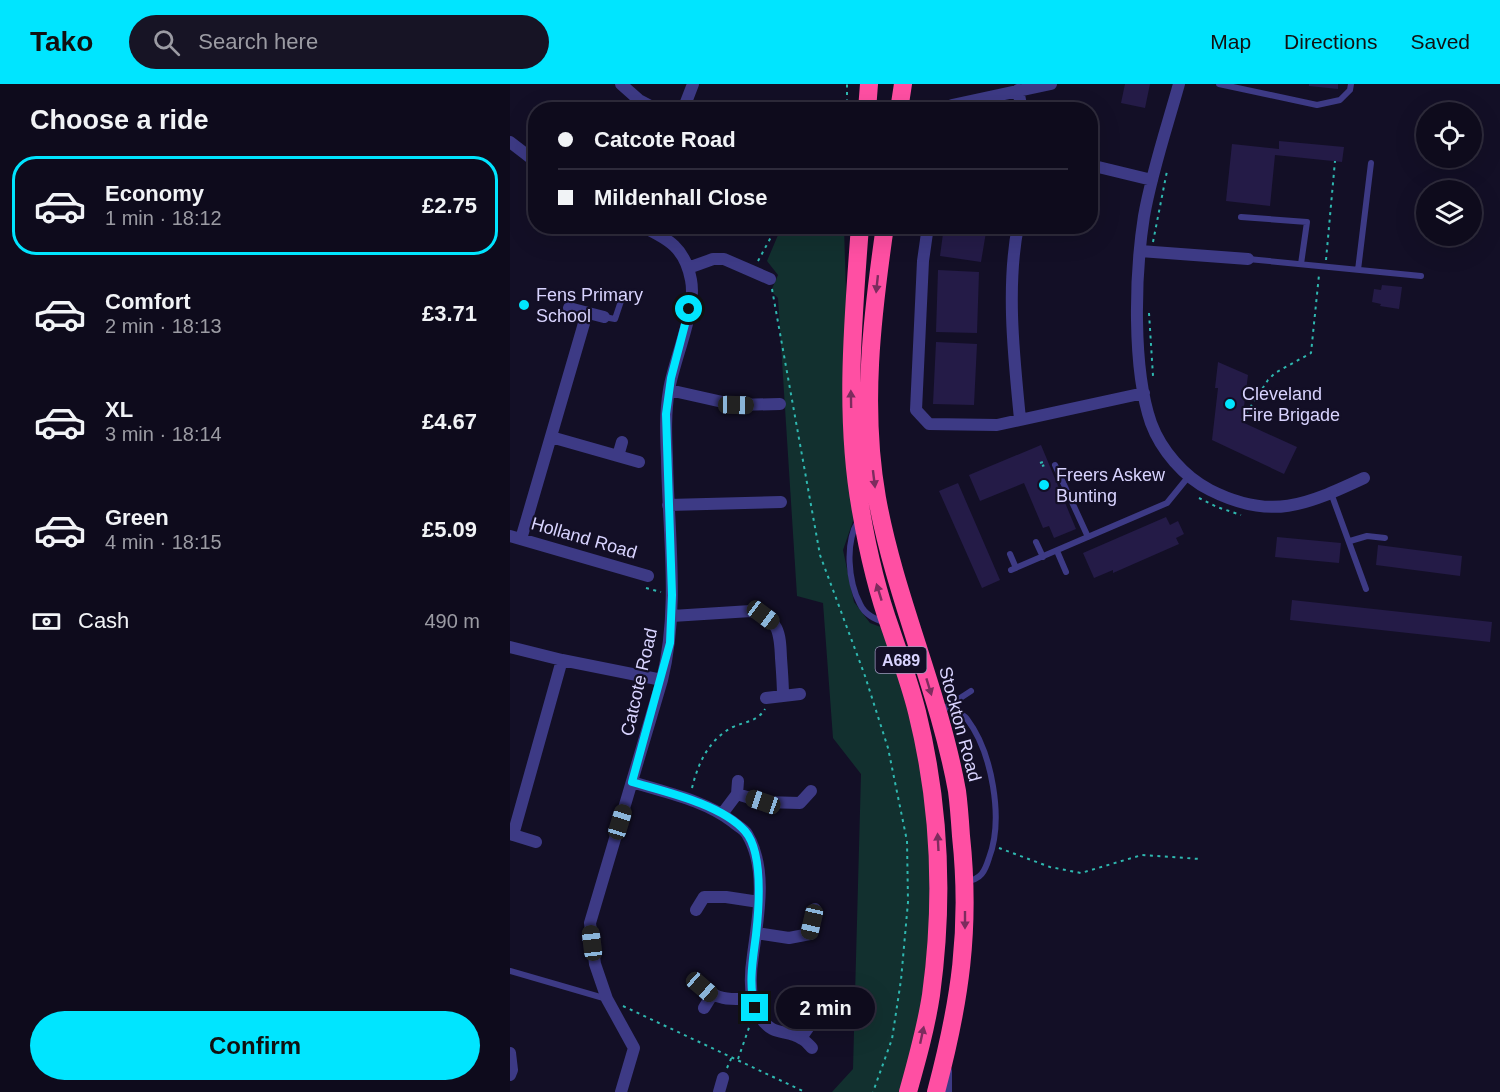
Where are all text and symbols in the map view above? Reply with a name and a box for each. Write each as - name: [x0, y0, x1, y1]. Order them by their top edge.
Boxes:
- search box: [129, 15, 549, 69]
- text: Tako: [30, 26, 93, 57]
- icon: search: [150, 26, 183, 59]
- text: Search here: [198, 29, 318, 54]
- text: Map: [1210, 30, 1251, 53]
- text: Directions: [1284, 30, 1377, 53]
- text: Saved: [1410, 30, 1470, 53]
- map controls: [1416, 102, 1482, 246]
- button: locate: [1416, 102, 1482, 168]
- text: Choose a ride: [30, 105, 209, 135]
- text: Catcote Road: [594, 127, 736, 152]
- icon: car: [33, 179, 87, 233]
- button: layers: [1416, 180, 1482, 246]
- text: Economy: [105, 181, 204, 206]
- text: Mildenhall Close: [594, 185, 768, 210]
- text: £2.75: [422, 193, 477, 218]
- text: 1 min · 18:12: [105, 207, 222, 229]
- one-way arrow: [872, 275, 882, 294]
- place label: Fens Primary School: [536, 285, 643, 326]
- icon: car: [33, 287, 87, 341]
- text: Comfort: [105, 289, 191, 314]
- route start: [675, 295, 702, 322]
- marker: Fens Primary School: [517, 298, 531, 312]
- text: £3.71: [422, 301, 477, 326]
- text: 2 min · 18:13: [105, 315, 222, 337]
- place label: Cleveland Fire Brigade: [1242, 384, 1340, 425]
- one-way arrow: [847, 390, 856, 409]
- icon: car: [33, 395, 87, 449]
- car: [718, 396, 754, 414]
- text: XL: [105, 397, 133, 422]
- marker: Cleveland Fire Brigade: [1223, 397, 1237, 411]
- text: £4.67: [422, 409, 477, 434]
- text: 3 min · 18:14: [105, 423, 222, 445]
- place label: Freers Askew Bunting: [1056, 465, 1166, 506]
- one-way arrow: [870, 469, 879, 488]
- marker: Freers Askew Bunting: [1037, 478, 1051, 492]
- icon: car: [33, 503, 87, 557]
- text: Green: [105, 505, 169, 530]
- street label: Holland Road: [529, 513, 639, 563]
- text: £5.09: [422, 517, 477, 542]
- text: 4 min · 18:15: [105, 531, 222, 553]
- one-way arrow: [874, 582, 883, 600]
- car: [743, 597, 783, 633]
- icon: cash: [30, 605, 63, 638]
- text: Cash: [78, 608, 129, 633]
- text: 490 m: [424, 610, 480, 632]
- street label: Catcote Road: [617, 626, 661, 738]
- road number: A689: [876, 647, 926, 673]
- street label: Stockton Road: [935, 664, 985, 784]
- one-way arrow: [925, 678, 934, 696]
- car: [743, 788, 783, 816]
- car: [606, 802, 634, 842]
- one-way arrow: [933, 832, 942, 851]
- car: [799, 902, 825, 942]
- one-way arrow: [960, 911, 970, 930]
- car: [581, 924, 603, 962]
- car: [683, 968, 721, 1006]
- callout: 2 min: [776, 987, 875, 1029]
- route end: [741, 994, 768, 1021]
- text: 2 min: [799, 997, 852, 1019]
- button: Confirm: [30, 1011, 480, 1080]
- one-way arrow: [918, 1026, 927, 1045]

